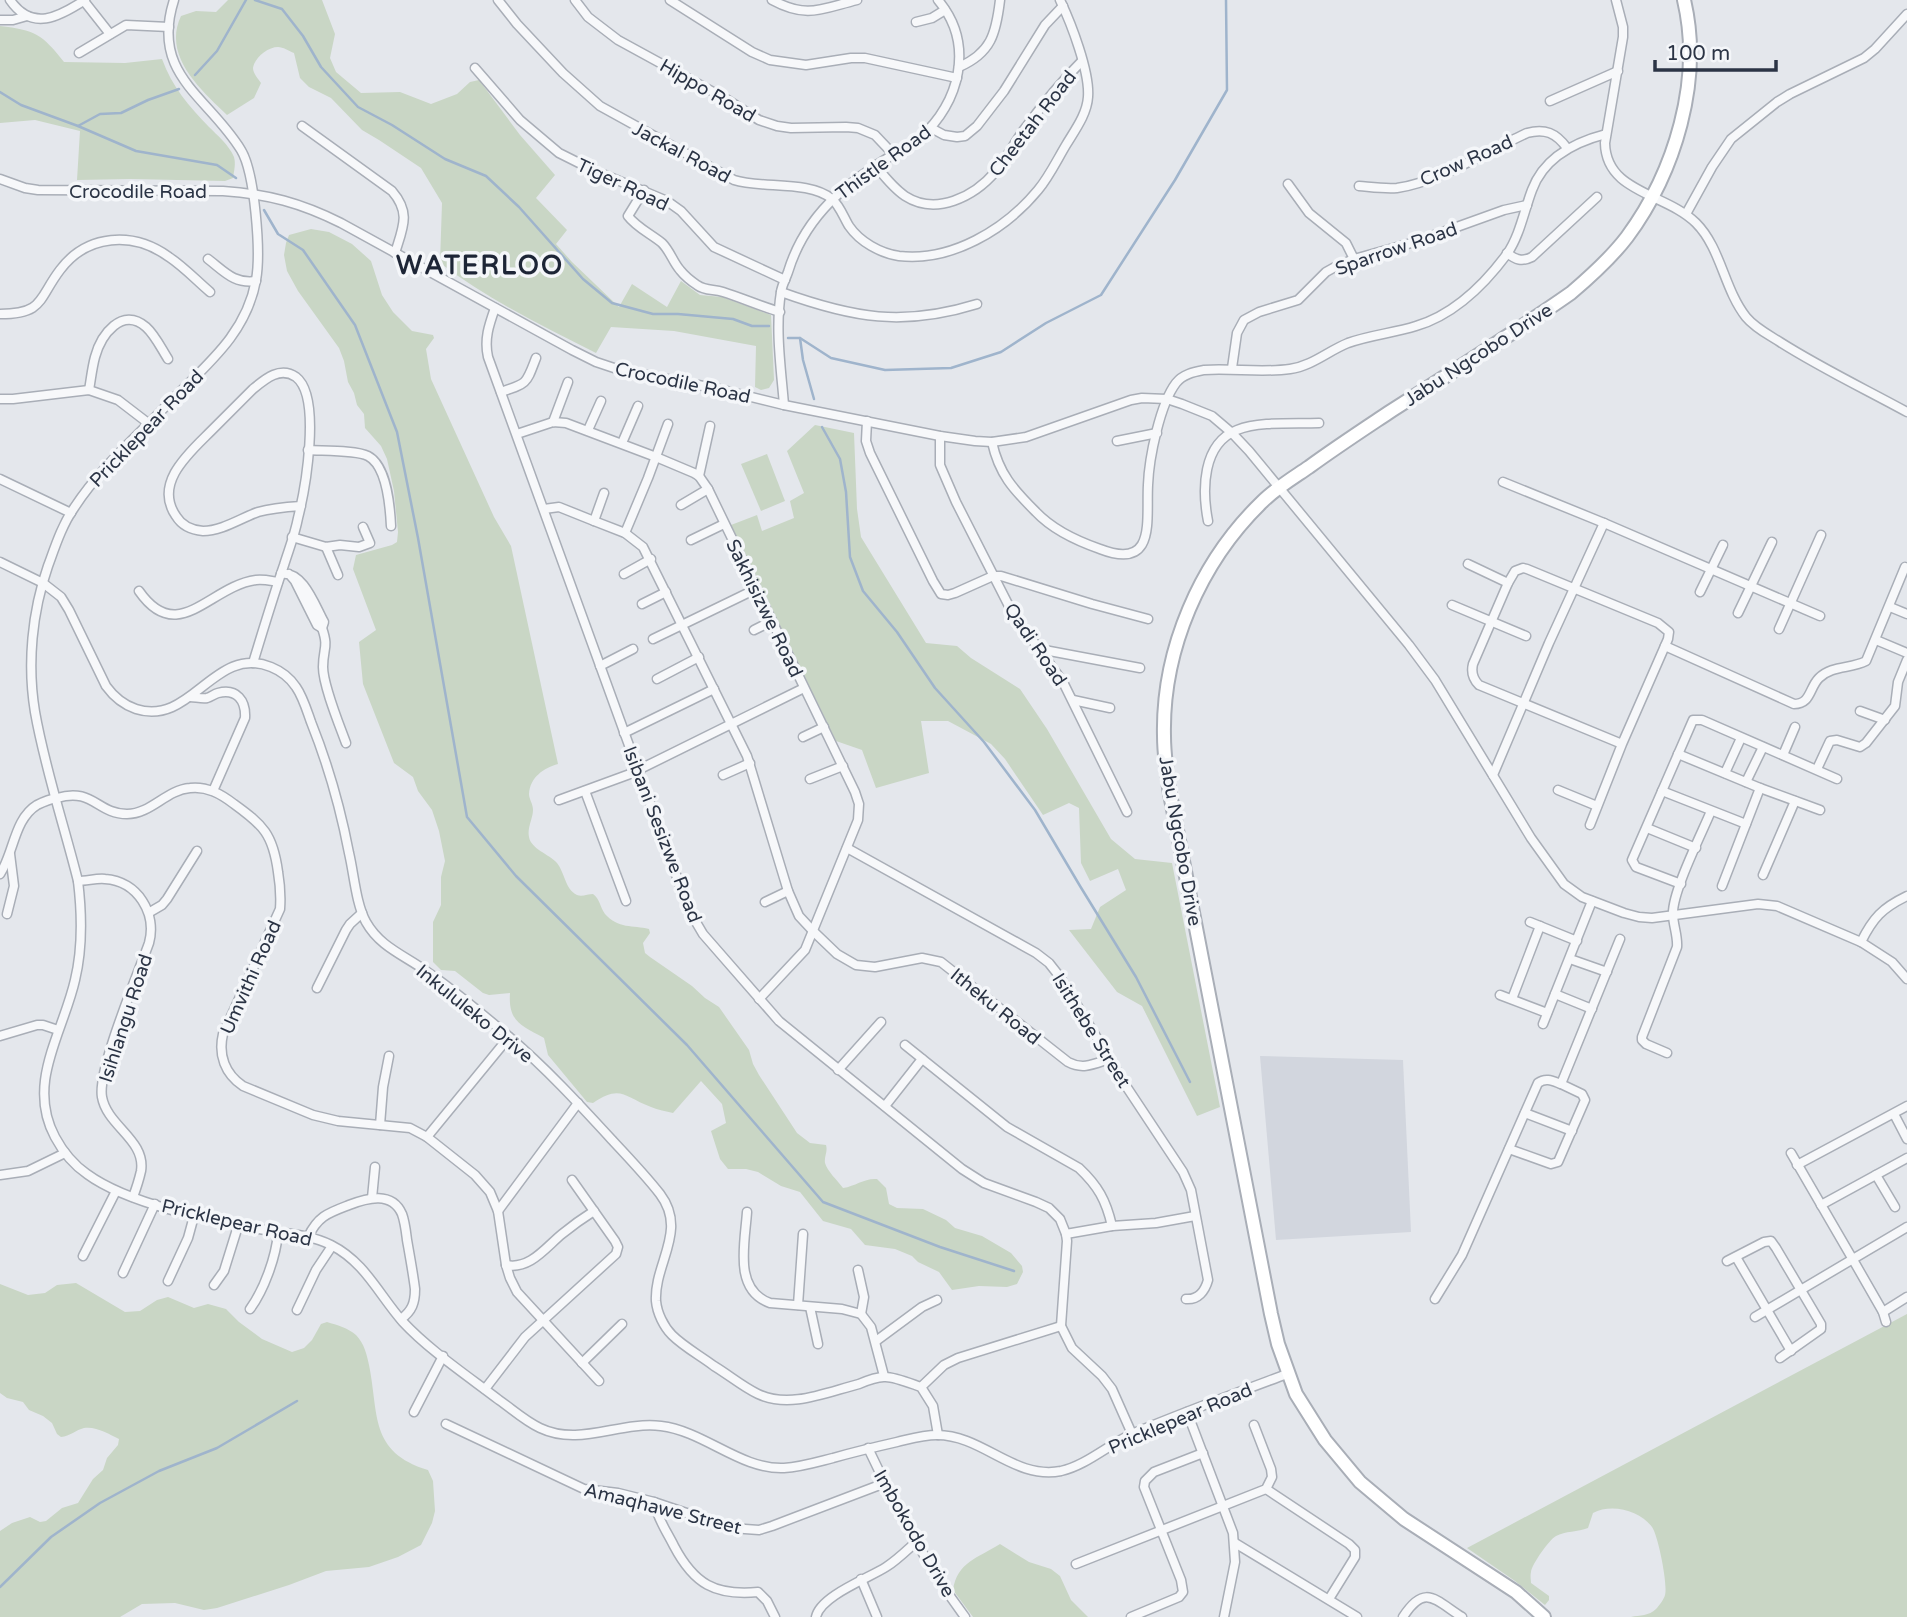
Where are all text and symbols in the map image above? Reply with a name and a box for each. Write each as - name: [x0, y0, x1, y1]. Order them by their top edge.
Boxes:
- scale bar: [1655, 28, 1776, 72]
- text: 100 m: [1666, 41, 1730, 66]
- street label: Hippo Road: [656, 55, 759, 127]
- street label: Cheetah Road: [985, 66, 1081, 181]
- street label: Jackal Road: [629, 118, 734, 188]
- street label: Thistle Road: [832, 121, 935, 205]
- street label: Crow Road: [1417, 131, 1516, 191]
- street label: Tiger Road: [573, 154, 672, 216]
- street label: Crocodile Road: [69, 181, 207, 203]
- street label: Sparrow Road: [1332, 218, 1460, 280]
- district label: WATERLOO: [396, 250, 564, 281]
- street label: Jabu Ngcobo Drive: [1400, 299, 1557, 411]
- street label: Crocodile Road: [613, 358, 753, 408]
- street label: Pricklepear Road: [85, 366, 208, 492]
- street label: Sakhisizwe Road: [721, 536, 807, 681]
- street label: Qadi Road: [999, 599, 1071, 690]
- street label: Isibani Sesizwe Road: [618, 743, 706, 926]
- street label: Jabu Ngcobo Drive: [1154, 755, 1206, 928]
- street label: Umvithi Road: [216, 917, 286, 1038]
- street label: Isihlangu Road: [95, 951, 157, 1085]
- street label: Inkululeko Drive: [411, 960, 537, 1068]
- street label: Itheku Road: [946, 964, 1045, 1050]
- street label: Isithebe Street: [1047, 969, 1135, 1092]
- street label: Pricklepear Road: [159, 1195, 314, 1251]
- street label: Pricklepear Road: [1105, 1379, 1256, 1459]
- street label: Imbokodo Drive: [869, 1466, 959, 1601]
- street label: Amaqhawe Street: [582, 1479, 744, 1539]

